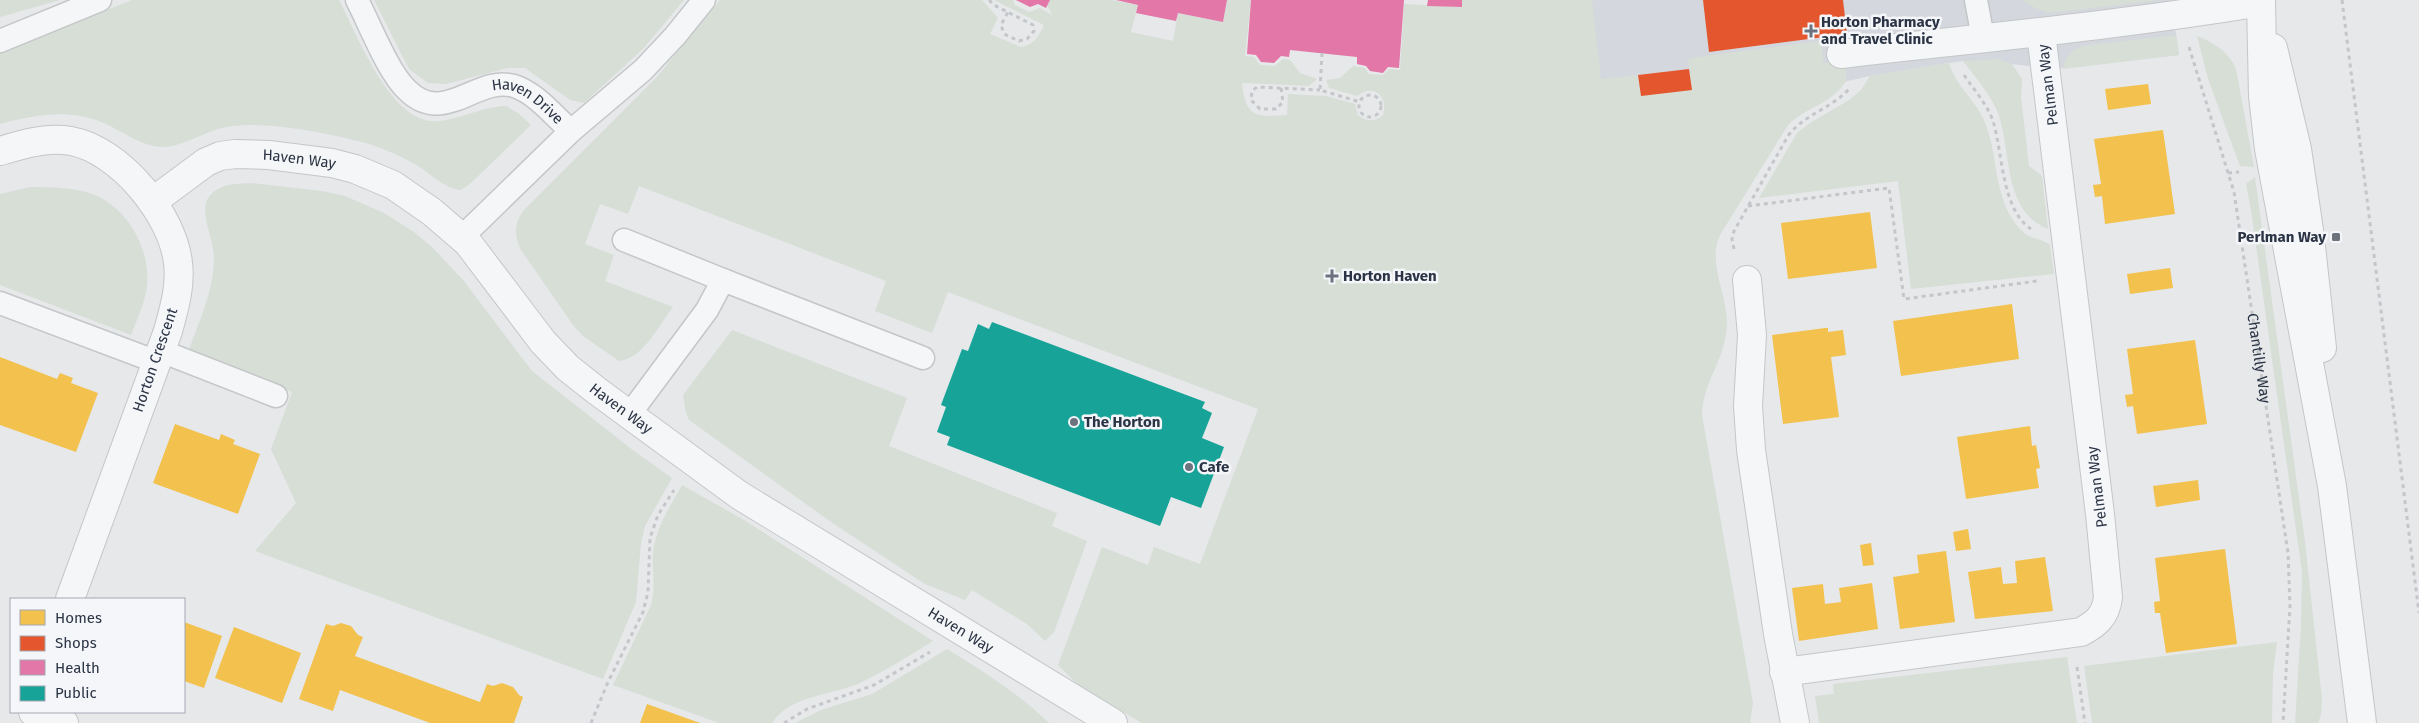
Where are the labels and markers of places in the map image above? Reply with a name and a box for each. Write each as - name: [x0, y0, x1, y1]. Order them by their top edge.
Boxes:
- place label: Horton Pharmacy and Travel Clinic: [1821, 13, 1940, 48]
- marker: Horton Pharmacy and Travel Clinic: [1805, 25, 1817, 37]
- place label: Perlman Way: [2238, 228, 2326, 246]
- marker: Perlman Way: [2330, 231, 2342, 243]
- place label: Horton Haven: [1343, 267, 1437, 285]
- marker: Horton Haven: [1325, 269, 1339, 283]
- place label: The Horton: [1084, 413, 1160, 431]
- marker: The Horton: [1068, 416, 1080, 428]
- place label: Cafe: [1199, 458, 1229, 476]
- marker: Cafe: [1183, 461, 1195, 473]

